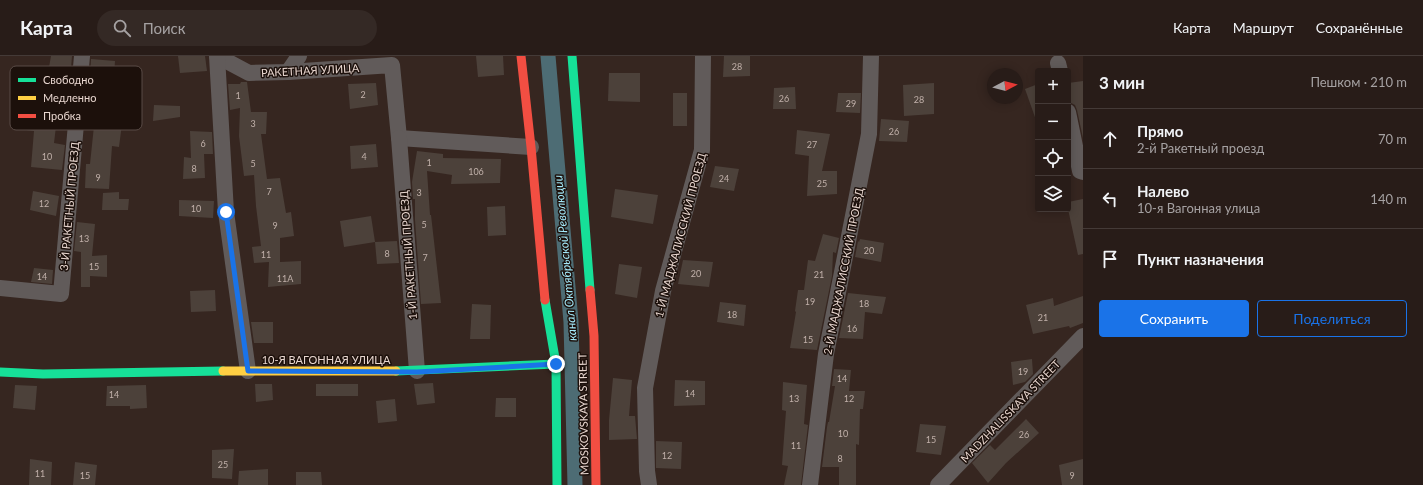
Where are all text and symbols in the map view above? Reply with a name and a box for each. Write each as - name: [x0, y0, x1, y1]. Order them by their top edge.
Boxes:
- search box: [97, 10, 377, 46]
- text: Карта: [20, 16, 73, 39]
- icon: search: [111, 17, 133, 39]
- text: Поиск: [143, 19, 186, 37]
- text: Карта: [1173, 19, 1211, 36]
- text: Маршрут: [1233, 19, 1294, 36]
- text: Сохранённые: [1316, 19, 1403, 36]
- street label: РАКЕТНАЯ УЛИЦА: [261, 61, 360, 79]
- house number: 28: [732, 61, 742, 72]
- legend: [10, 66, 142, 130]
- north arrow: [987, 68, 1023, 104]
- map controls: [1035, 68, 1071, 212]
- button: +: [1035, 68, 1071, 104]
- text: 3 мин: [1099, 72, 1145, 93]
- text: Свободно: [43, 73, 94, 86]
- text: Пешком · 210 m: [1310, 74, 1407, 90]
- house number: 2: [360, 89, 366, 100]
- house number: 1: [235, 90, 241, 101]
- text: Медленно: [43, 91, 96, 104]
- house number: 26: [779, 93, 789, 104]
- house number: 28: [914, 94, 924, 105]
- house number: 29: [846, 98, 856, 109]
- button: −: [1035, 104, 1071, 140]
- text: Пробка: [43, 109, 81, 122]
- house number: 3: [250, 118, 256, 129]
- text: Прямо: [1137, 122, 1183, 140]
- house number: 26: [889, 126, 899, 137]
- icon: ahead: [1099, 128, 1121, 150]
- text: 70 m: [1378, 131, 1407, 147]
- house number: 6: [200, 138, 206, 149]
- house number: 27: [807, 139, 817, 150]
- street label: 3-Й РАКЕТНЫЙ ПРОЕЗД: [57, 140, 81, 271]
- button: locate: [1035, 140, 1071, 176]
- text: 2-й Ракетный проезд: [1137, 140, 1264, 156]
- house number: 10: [42, 151, 52, 162]
- house number: 4: [361, 151, 367, 162]
- street label: 1-Й МАДЖАЛИССКИЙ ПРОЕЗД: [652, 151, 708, 319]
- house number: 1: [426, 157, 432, 168]
- house number: 5: [250, 158, 256, 169]
- house number: 8: [191, 163, 197, 174]
- house number: 106: [468, 166, 484, 177]
- house number: 9: [95, 172, 101, 183]
- house number: 24: [719, 173, 729, 184]
- water label: канал Октябрьской Революции: [550, 175, 580, 341]
- button: layers: [1035, 176, 1071, 212]
- house number: 25: [817, 178, 827, 189]
- text: Налево: [1137, 182, 1189, 200]
- house number: 7: [266, 186, 272, 197]
- street label: 2-Й МАДЖАЛИССКИЙ ПРОЕЗД: [820, 186, 866, 356]
- house number: 3: [416, 187, 422, 198]
- icon: left: [1099, 188, 1121, 210]
- street label: 1-Й РАКЕТНЫЙ ПРОЕЗД: [397, 190, 419, 320]
- text: 140 m: [1370, 191, 1407, 207]
- house number: 12: [39, 198, 49, 209]
- text: 10-я Вагонная улица: [1137, 200, 1260, 216]
- house number: 10: [191, 203, 201, 214]
- route start: [217, 203, 235, 221]
- house number: 5: [421, 219, 427, 230]
- house number: 9: [272, 220, 278, 231]
- house number: 13: [79, 233, 89, 244]
- house number: 20: [864, 245, 874, 256]
- house number: 8: [384, 248, 390, 259]
- icon: arrive: [1099, 248, 1121, 270]
- house number: 11: [261, 249, 271, 260]
- text: Пункт назначения: [1137, 250, 1264, 268]
- house number: 7: [422, 252, 428, 263]
- house number: 15: [89, 261, 99, 272]
- house number: 20: [691, 268, 701, 279]
- house number: 21: [814, 269, 824, 280]
- house number: 14: [37, 271, 47, 282]
- house number: 11А: [277, 273, 294, 284]
- house number: 19: [805, 296, 815, 307]
- house number: 18: [859, 298, 869, 309]
- button: Сохранить: [1099, 300, 1249, 337]
- button: Поделиться: [1257, 300, 1407, 337]
- house number: 18: [727, 309, 737, 320]
- house number: 21: [1038, 312, 1048, 323]
- house number: 16: [847, 323, 857, 334]
- house number: 15: [803, 334, 813, 345]
- street label: MOSKOVSKAYA STREET: [575, 352, 591, 475]
- street label: 10-Я ВАГОННАЯ УЛИЦА: [262, 353, 391, 366]
- route end: [547, 355, 565, 373]
- street label: MADZHALISSKAYA STREET: [958, 357, 1063, 465]
- house number: 19: [1018, 366, 1028, 377]
- house number: 14: [837, 373, 847, 384]
- house number: 14: [685, 388, 695, 399]
- house number: 14: [109, 389, 119, 400]
- house number: 13: [789, 393, 799, 404]
- house number: 12: [844, 393, 854, 404]
- house number: 10: [838, 428, 848, 439]
- house number: 26: [1019, 429, 1029, 440]
- house number: 15: [926, 434, 936, 445]
- house number: 11: [791, 440, 801, 451]
- house number: 12: [662, 450, 672, 461]
- house number: 8: [837, 453, 843, 464]
- house number: 25: [218, 459, 228, 470]
- house number: 11: [35, 468, 45, 479]
- house number: 15: [80, 470, 90, 481]
- house number: 9: [1069, 470, 1075, 481]

